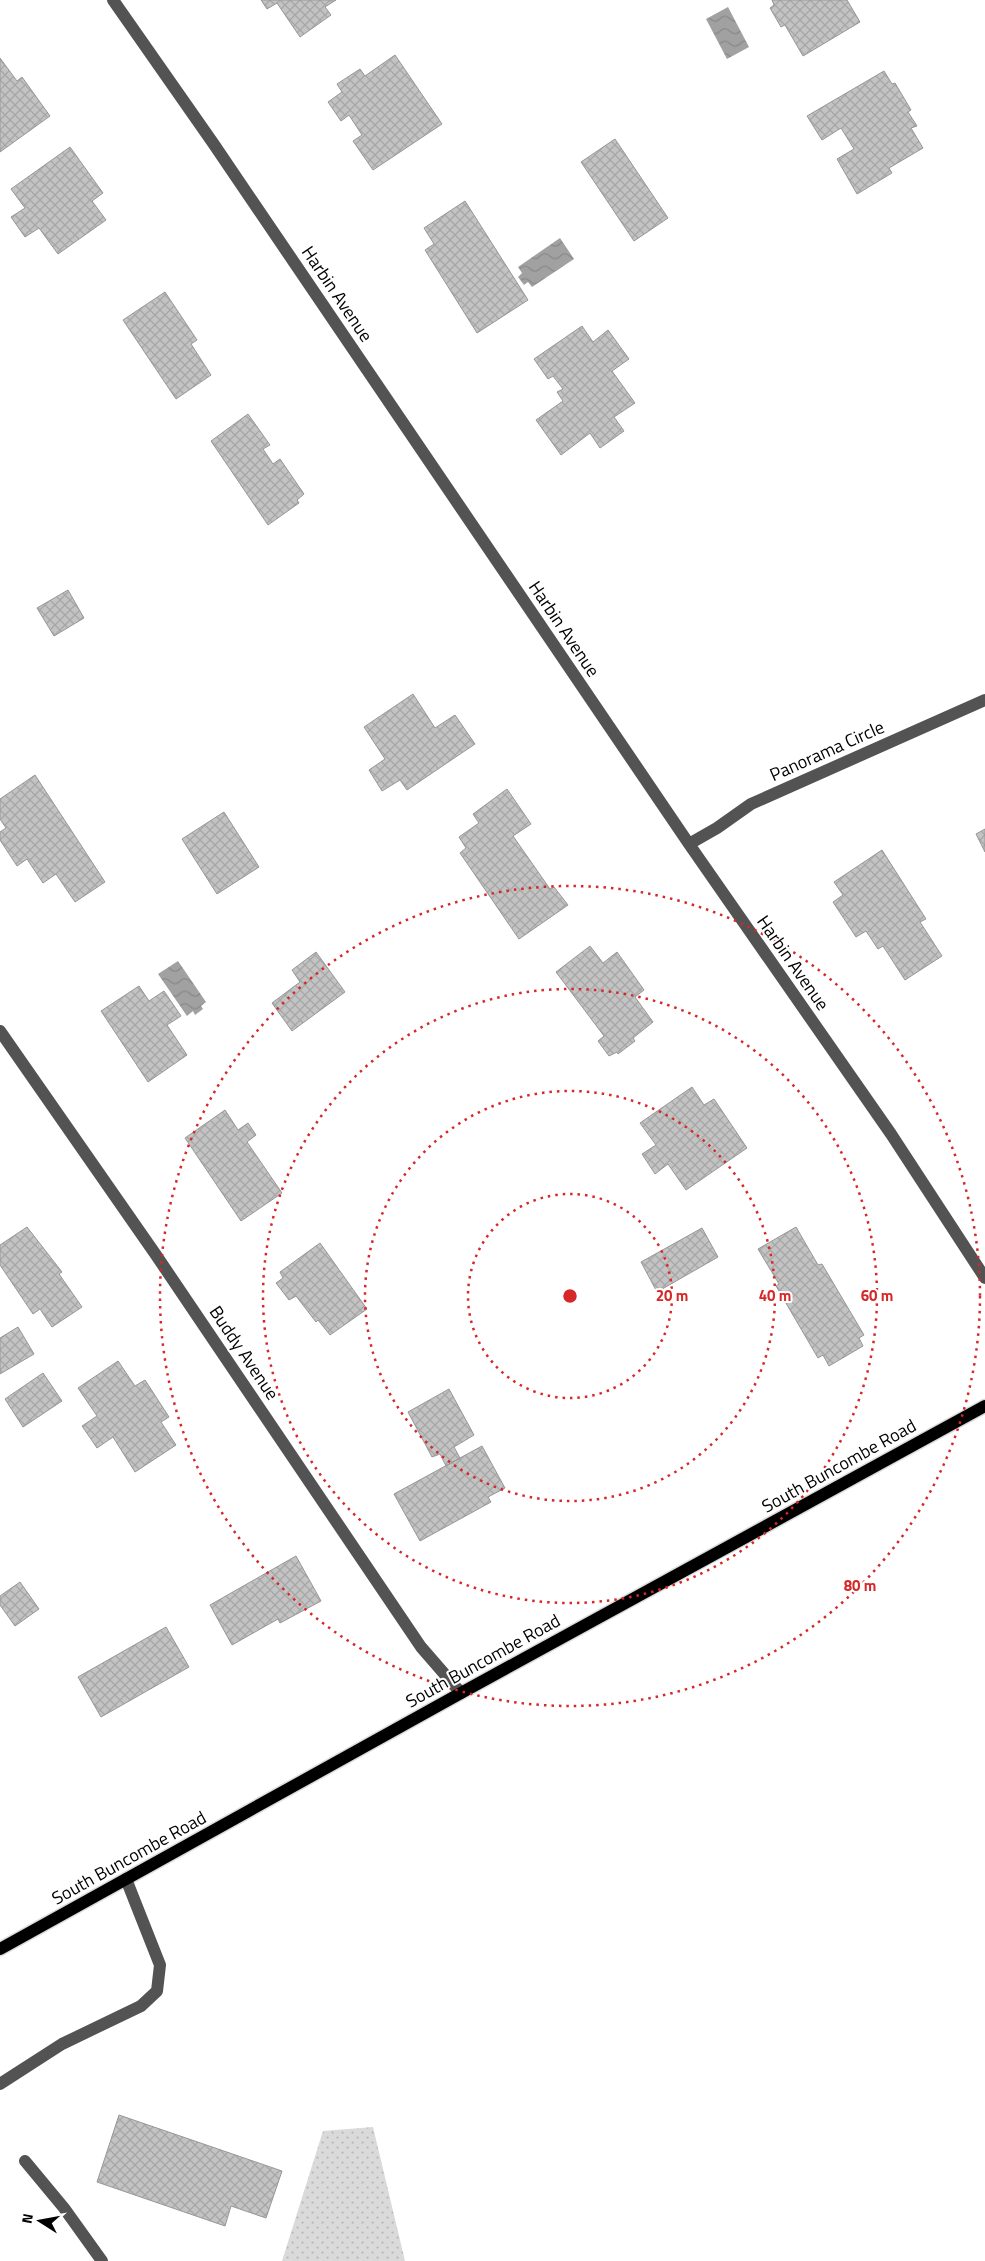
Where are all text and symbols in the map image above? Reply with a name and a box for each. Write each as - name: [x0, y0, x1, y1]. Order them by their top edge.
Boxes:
- street label: Harbin Avenue: [295, 240, 380, 347]
- street label: Harbin Avenue: [522, 575, 607, 682]
- street label: Panorama Circle: [765, 713, 888, 788]
- street label: Harbin Avenue: [751, 910, 836, 1016]
- text: 20 m: [656, 1284, 688, 1307]
- text: 40 m: [759, 1284, 791, 1307]
- text: 60 m: [861, 1284, 893, 1307]
- centre of rings: [561, 1287, 579, 1305]
- street label: Buddy Avenue: [203, 1300, 286, 1405]
- street label: South Buncombe Road: [757, 1412, 921, 1519]
- text: 80 m: [844, 1574, 876, 1597]
- street label: South Buncombe Road: [401, 1607, 565, 1714]
- street label: South Buncombe Road: [47, 1804, 211, 1911]
- north arrow: [15, 2196, 65, 2246]
- text: N: [16, 2212, 38, 2225]

